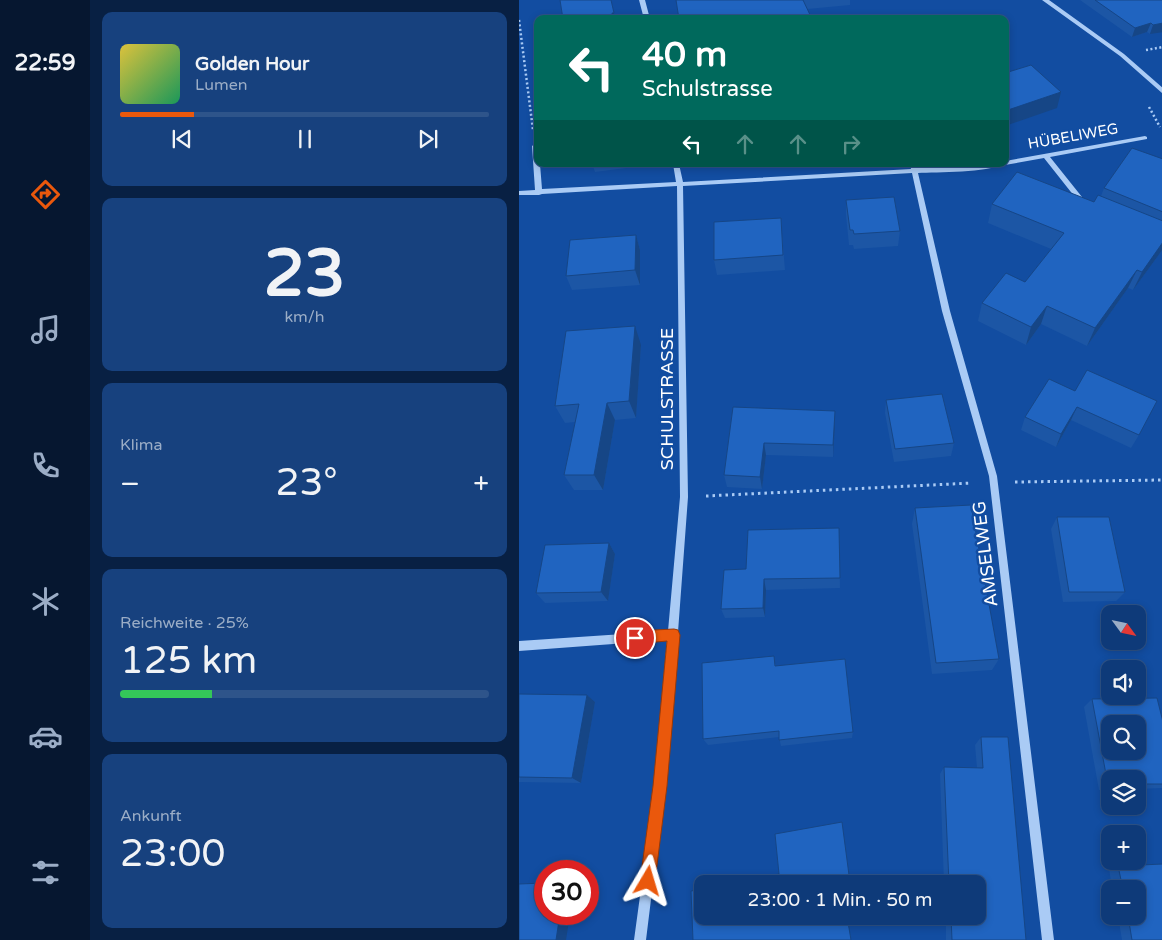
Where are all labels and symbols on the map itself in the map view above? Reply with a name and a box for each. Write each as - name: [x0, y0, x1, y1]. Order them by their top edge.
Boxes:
- street label: HÜBELIWEG: [1026, 119, 1120, 153]
- street label: SCHULSTRASSE: [656, 328, 678, 470]
- street label: AMSELWEG: [968, 500, 1002, 608]
- north arrow: [1101, 605, 1147, 650]
- pin: [614, 617, 656, 659]
- position arrow: [621, 854, 673, 906]
- speed limit sign: 30: [534, 860, 599, 925]

